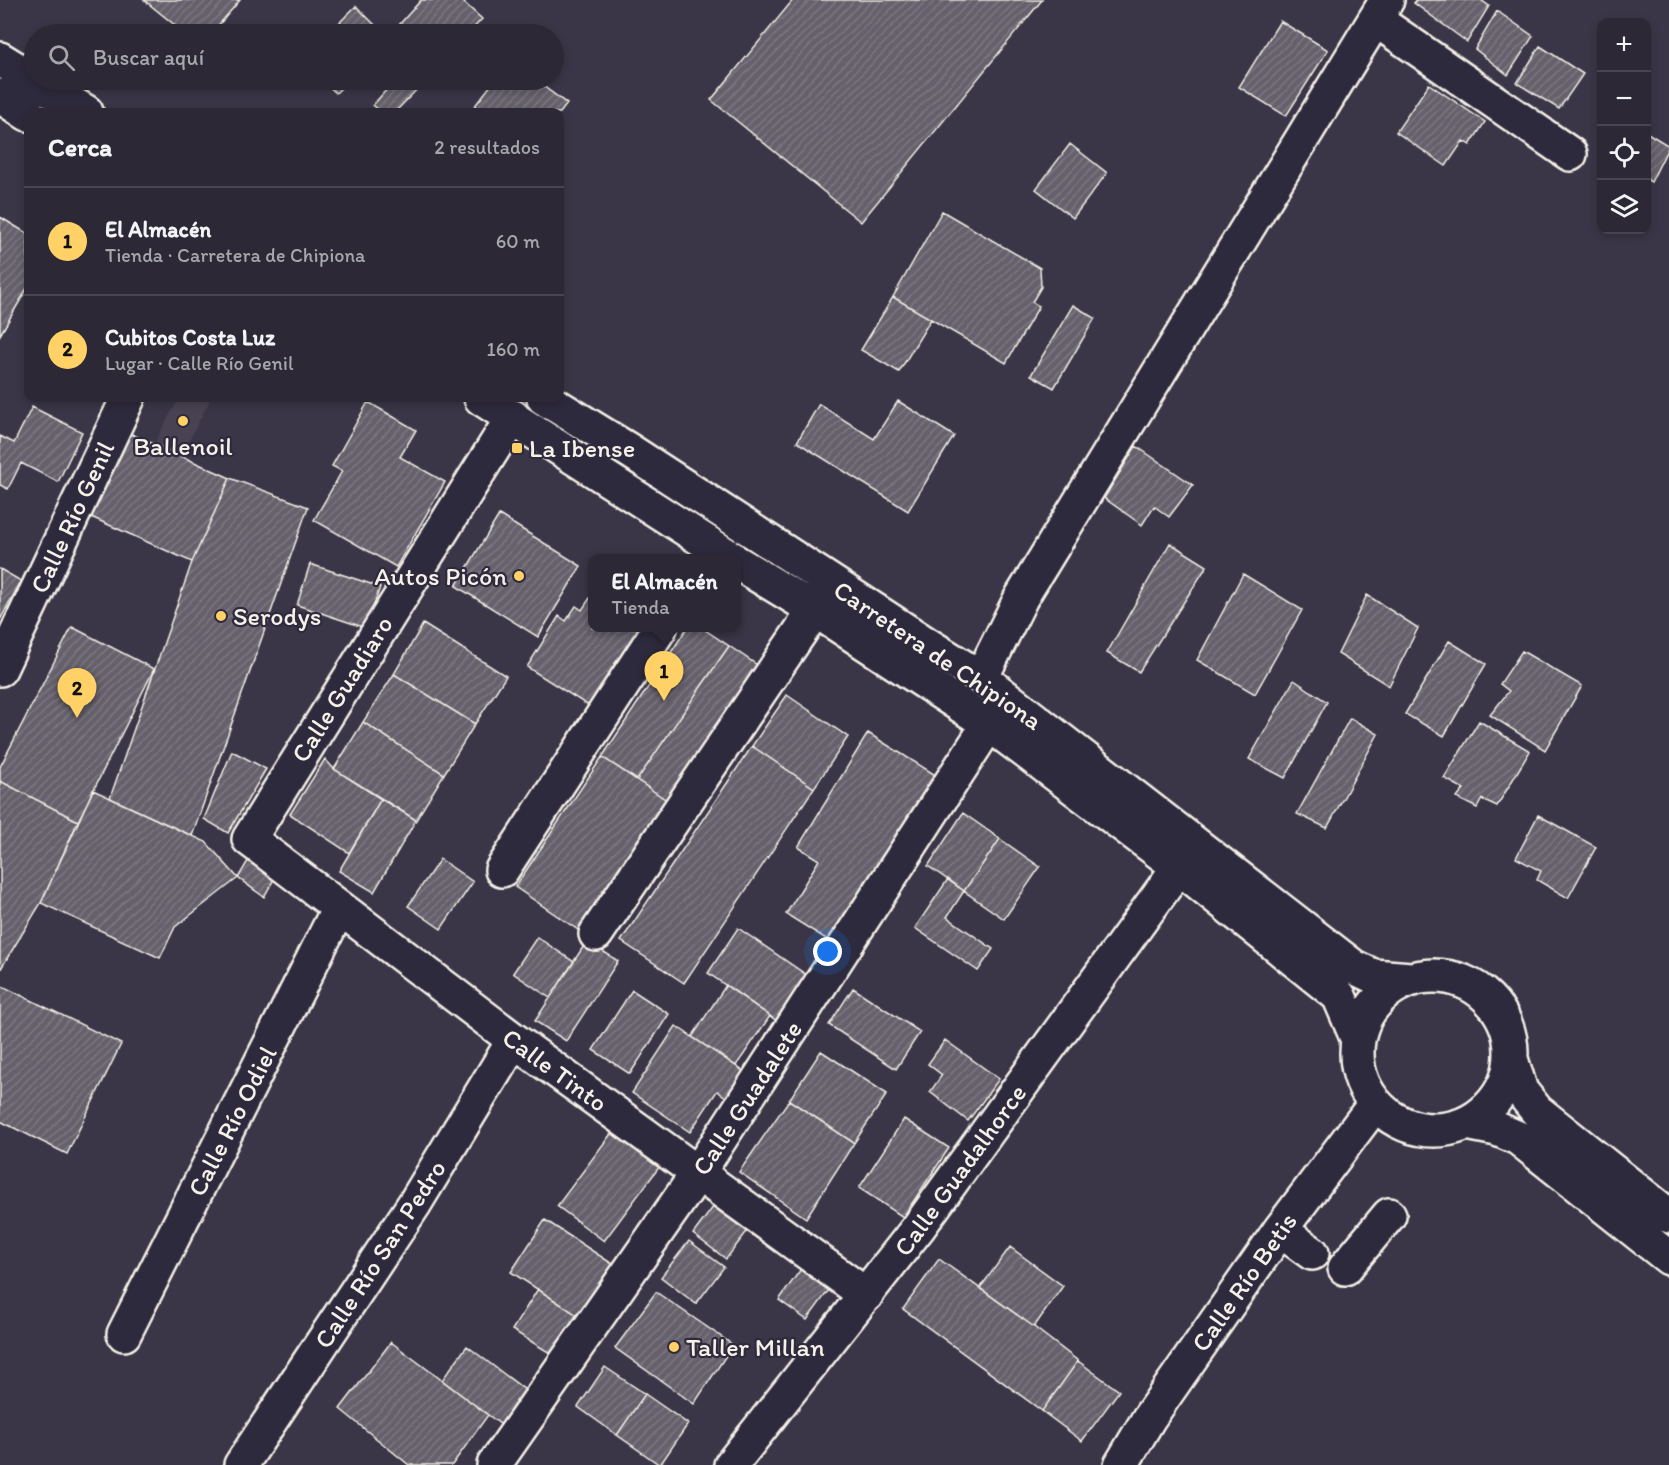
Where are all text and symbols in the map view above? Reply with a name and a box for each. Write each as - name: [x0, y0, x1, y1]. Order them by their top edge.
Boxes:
- map controls: [1597, 18, 1651, 234]
- button: +: [1597, 18, 1651, 72]
- search box: [24, 24, 564, 90]
- icon: search: [45, 41, 78, 74]
- text: Buscar aquí: [93, 44, 204, 71]
- button: −: [1597, 72, 1651, 126]
- button: locate: [1597, 126, 1651, 180]
- text: Cerca: [48, 131, 112, 163]
- text: 2 resultados: [434, 135, 540, 159]
- button: layers: [1597, 180, 1651, 234]
- text: El Almacén: [105, 216, 211, 243]
- text: 1: [63, 229, 72, 253]
- text: 60 m: [496, 229, 540, 253]
- text: Tienda · Carretera de Chipiona: [105, 243, 365, 267]
- text: Cubitos Costa Luz: [105, 324, 275, 351]
- text: 2: [62, 337, 73, 361]
- text: 160 m: [487, 337, 540, 361]
- text: Lugar · Calle Río Genil: [105, 351, 294, 375]
- marker: Ballenoil: [176, 414, 190, 428]
- place label: Ballenoil: [133, 430, 233, 462]
- place label: La Ibense: [529, 432, 635, 464]
- street label: Calle Río Genil: [23, 436, 121, 598]
- marker: La Ibense: [510, 441, 524, 455]
- popup: [588, 554, 741, 632]
- place label: Autos Picón: [374, 560, 507, 592]
- text: El Almacén: [611, 568, 718, 595]
- marker: Autos Picón: [512, 569, 526, 583]
- street label: Carretera de Chipiona: [827, 573, 1049, 737]
- text: Tienda: [611, 595, 670, 619]
- place label: Serodys: [233, 600, 321, 632]
- marker: Serodys: [214, 609, 228, 623]
- street label: Calle Guadiaro: [284, 610, 400, 768]
- pin: 1: [644, 652, 684, 701]
- pin: 2: [58, 668, 97, 718]
- your location: [813, 937, 842, 966]
- street label: Calle Guadalete: [685, 1015, 809, 1181]
- street label: Calle Tinto: [496, 1021, 614, 1119]
- street label: Calle Río Odiel: [180, 1041, 284, 1201]
- street label: Calle Guadalhorce: [887, 1078, 1033, 1262]
- street label: Calle Río San Pedro: [307, 1154, 453, 1354]
- street label: Calle Río Betis: [1184, 1206, 1304, 1358]
- place label: Taller Millan: [686, 1331, 825, 1363]
- marker: Taller Millan: [667, 1340, 681, 1354]

